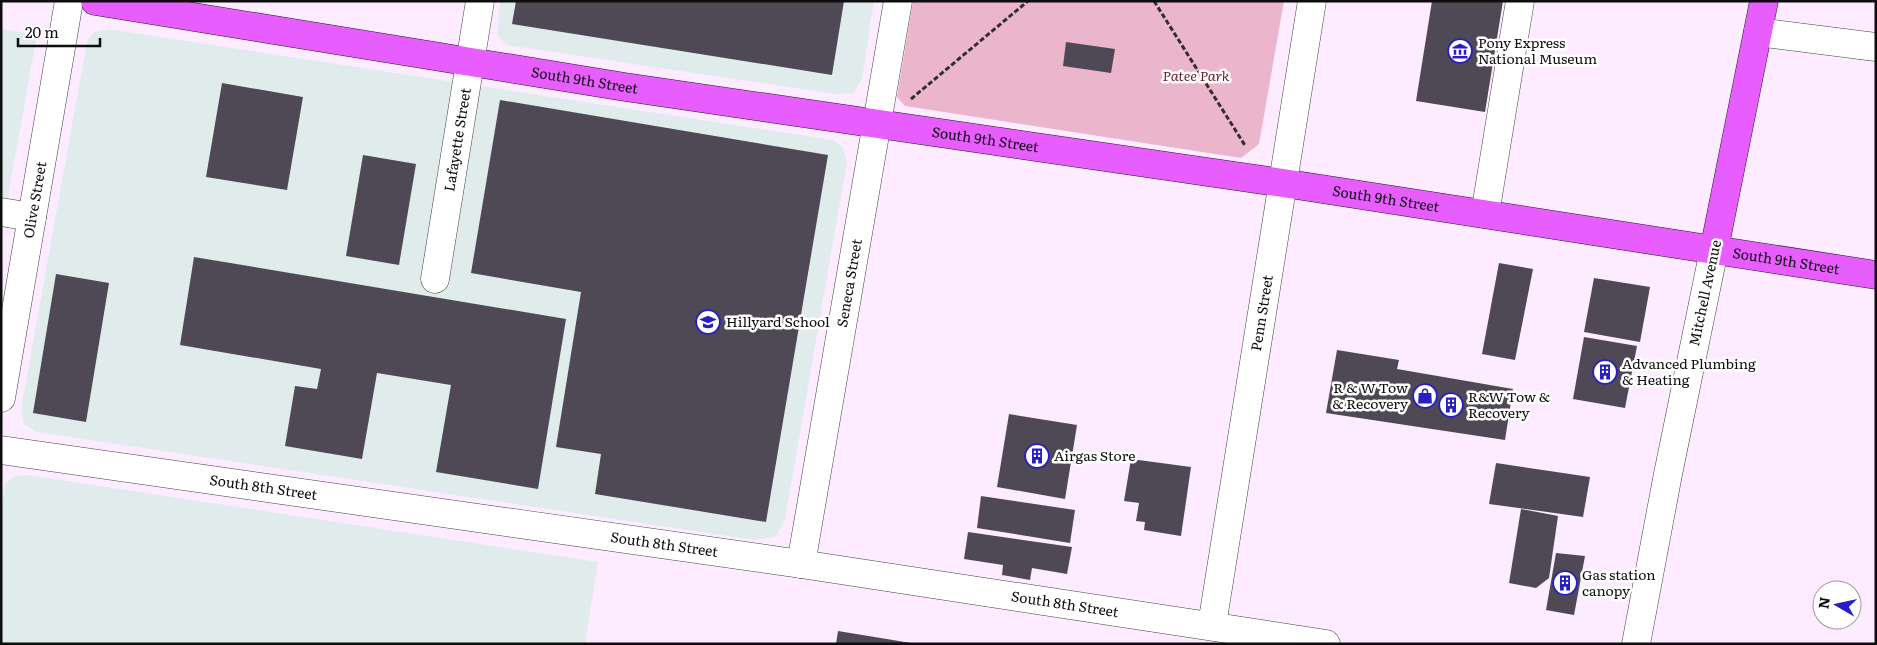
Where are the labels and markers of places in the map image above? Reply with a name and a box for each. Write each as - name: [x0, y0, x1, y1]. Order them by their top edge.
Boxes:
- place label: Pony Express National Museum: [1478, 32, 1597, 68]
- museum icon: Pony Express National Museum: [1447, 38, 1473, 64]
- school or university icon: Hillyard School: [695, 309, 721, 335]
- place label: Hillyard School: [726, 311, 830, 331]
- place label: Advanced Plumbing & Heating: [1622, 353, 1756, 389]
- building icon: Advanced Plumbing & Heating: [1592, 359, 1618, 385]
- place label: R & W Tow & Recovery: [1332, 377, 1409, 413]
- shop icon: R & W Tow & Recovery: [1412, 383, 1438, 409]
- place label: R&W Tow & Recovery: [1468, 386, 1550, 422]
- building icon: R&W Tow & Recovery: [1438, 392, 1464, 418]
- building icon: Airgas Store: [1024, 443, 1050, 469]
- place label: Airgas Store: [1054, 445, 1135, 465]
- place label: Gas station canopy: [1582, 564, 1656, 600]
- building icon: Gas station canopy: [1552, 570, 1578, 596]

